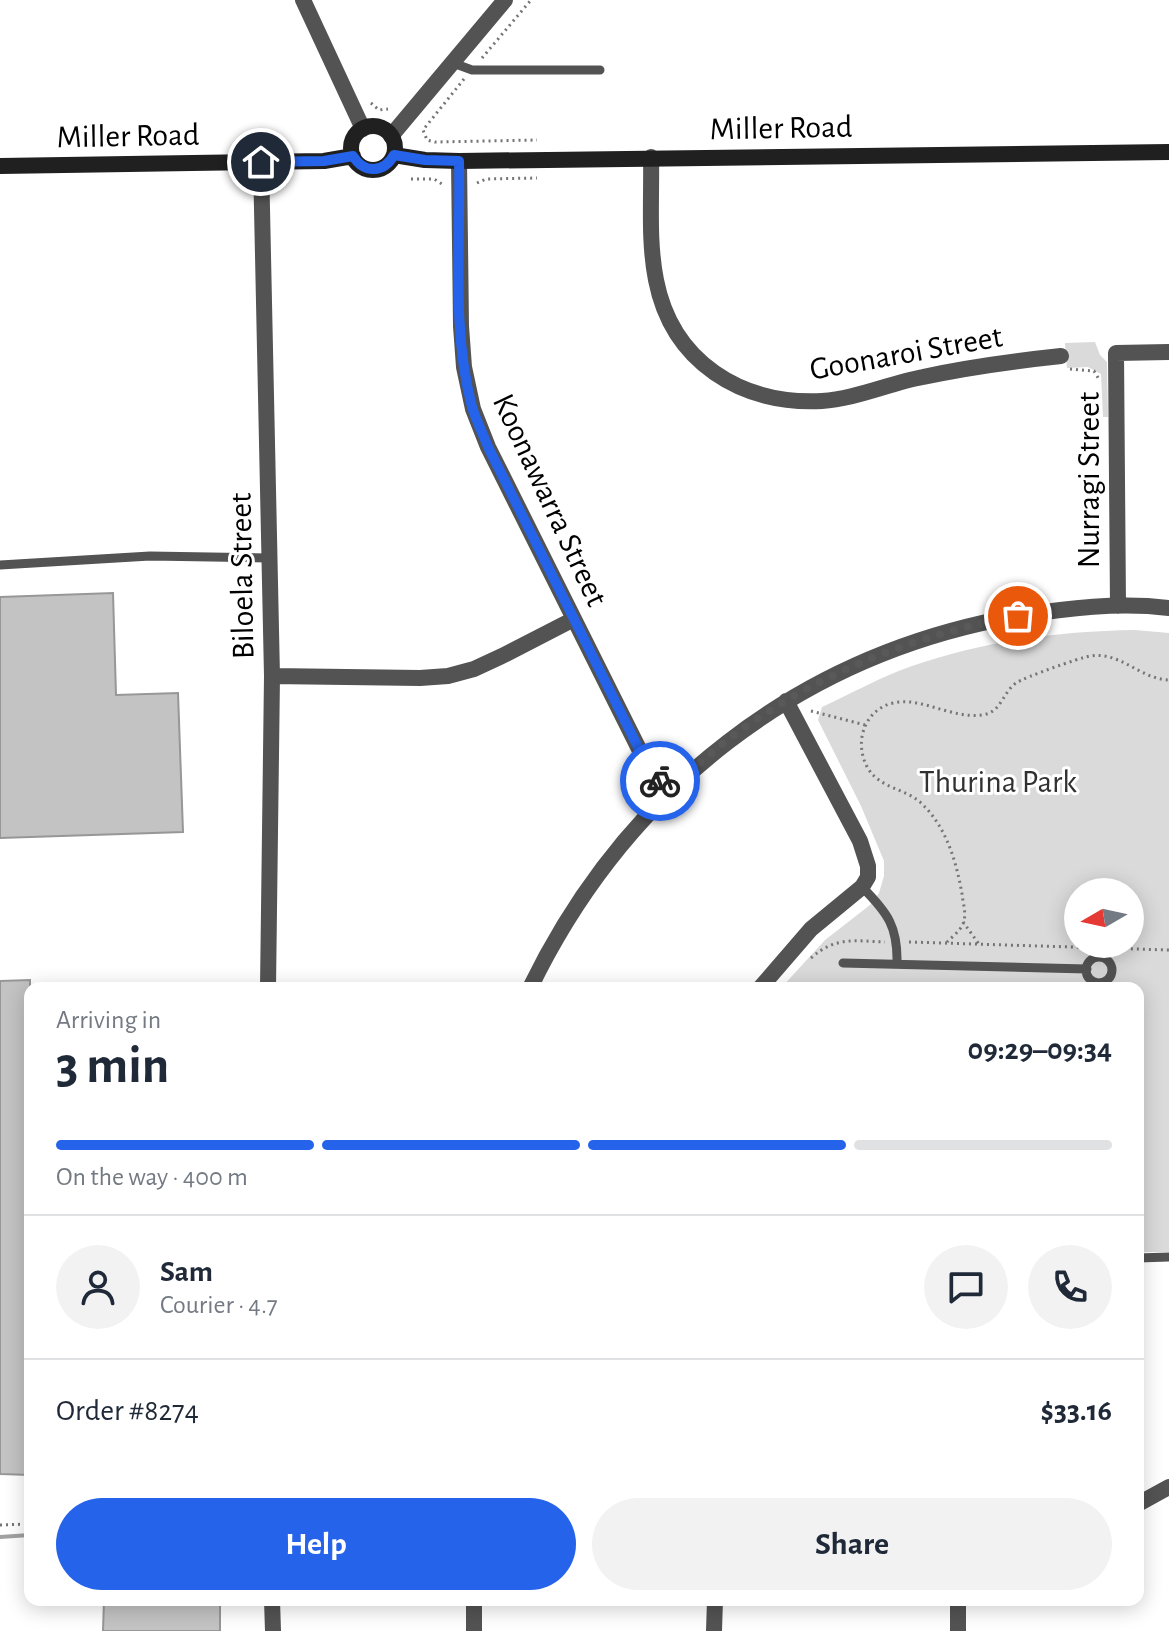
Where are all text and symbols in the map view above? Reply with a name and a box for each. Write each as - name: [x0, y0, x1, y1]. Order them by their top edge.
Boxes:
- street label: Miller Road: [709, 111, 853, 145]
- street label: Miller Road: [56, 119, 200, 153]
- pin: [227, 128, 295, 196]
- icon: home: [239, 140, 283, 184]
- street label: Goonaroi Street: [807, 320, 1005, 386]
- street label: Koonawarra Street: [487, 389, 613, 611]
- street label: Nurragi Street: [1073, 392, 1105, 568]
- street label: Biloela Street: [225, 492, 259, 660]
- pin: [984, 582, 1052, 650]
- icon: bag: [996, 594, 1040, 638]
- courier: [620, 741, 700, 821]
- icon: bike: [638, 759, 682, 803]
- park label: Thurina Park: [919, 766, 1077, 798]
- north arrow: [1064, 878, 1144, 958]
- map controls: [1064, 878, 1144, 958]
- text: Arriving in: [56, 1007, 161, 1033]
- text: 09:29–09:34: [968, 1035, 1112, 1065]
- text: 3 min: [56, 1040, 169, 1092]
- text: On the way · 400 m: [56, 1164, 248, 1190]
- button: person: [56, 1245, 140, 1329]
- button: chat: [924, 1245, 1008, 1329]
- button: phone: [1028, 1245, 1112, 1329]
- text: Sam: [160, 1257, 213, 1287]
- text: Courier · 4.7: [160, 1292, 278, 1318]
- text: Order #8274: [56, 1396, 199, 1426]
- text: $33.16: [1040, 1396, 1112, 1426]
- button: Help: [56, 1498, 576, 1590]
- button: Share: [592, 1498, 1112, 1590]

